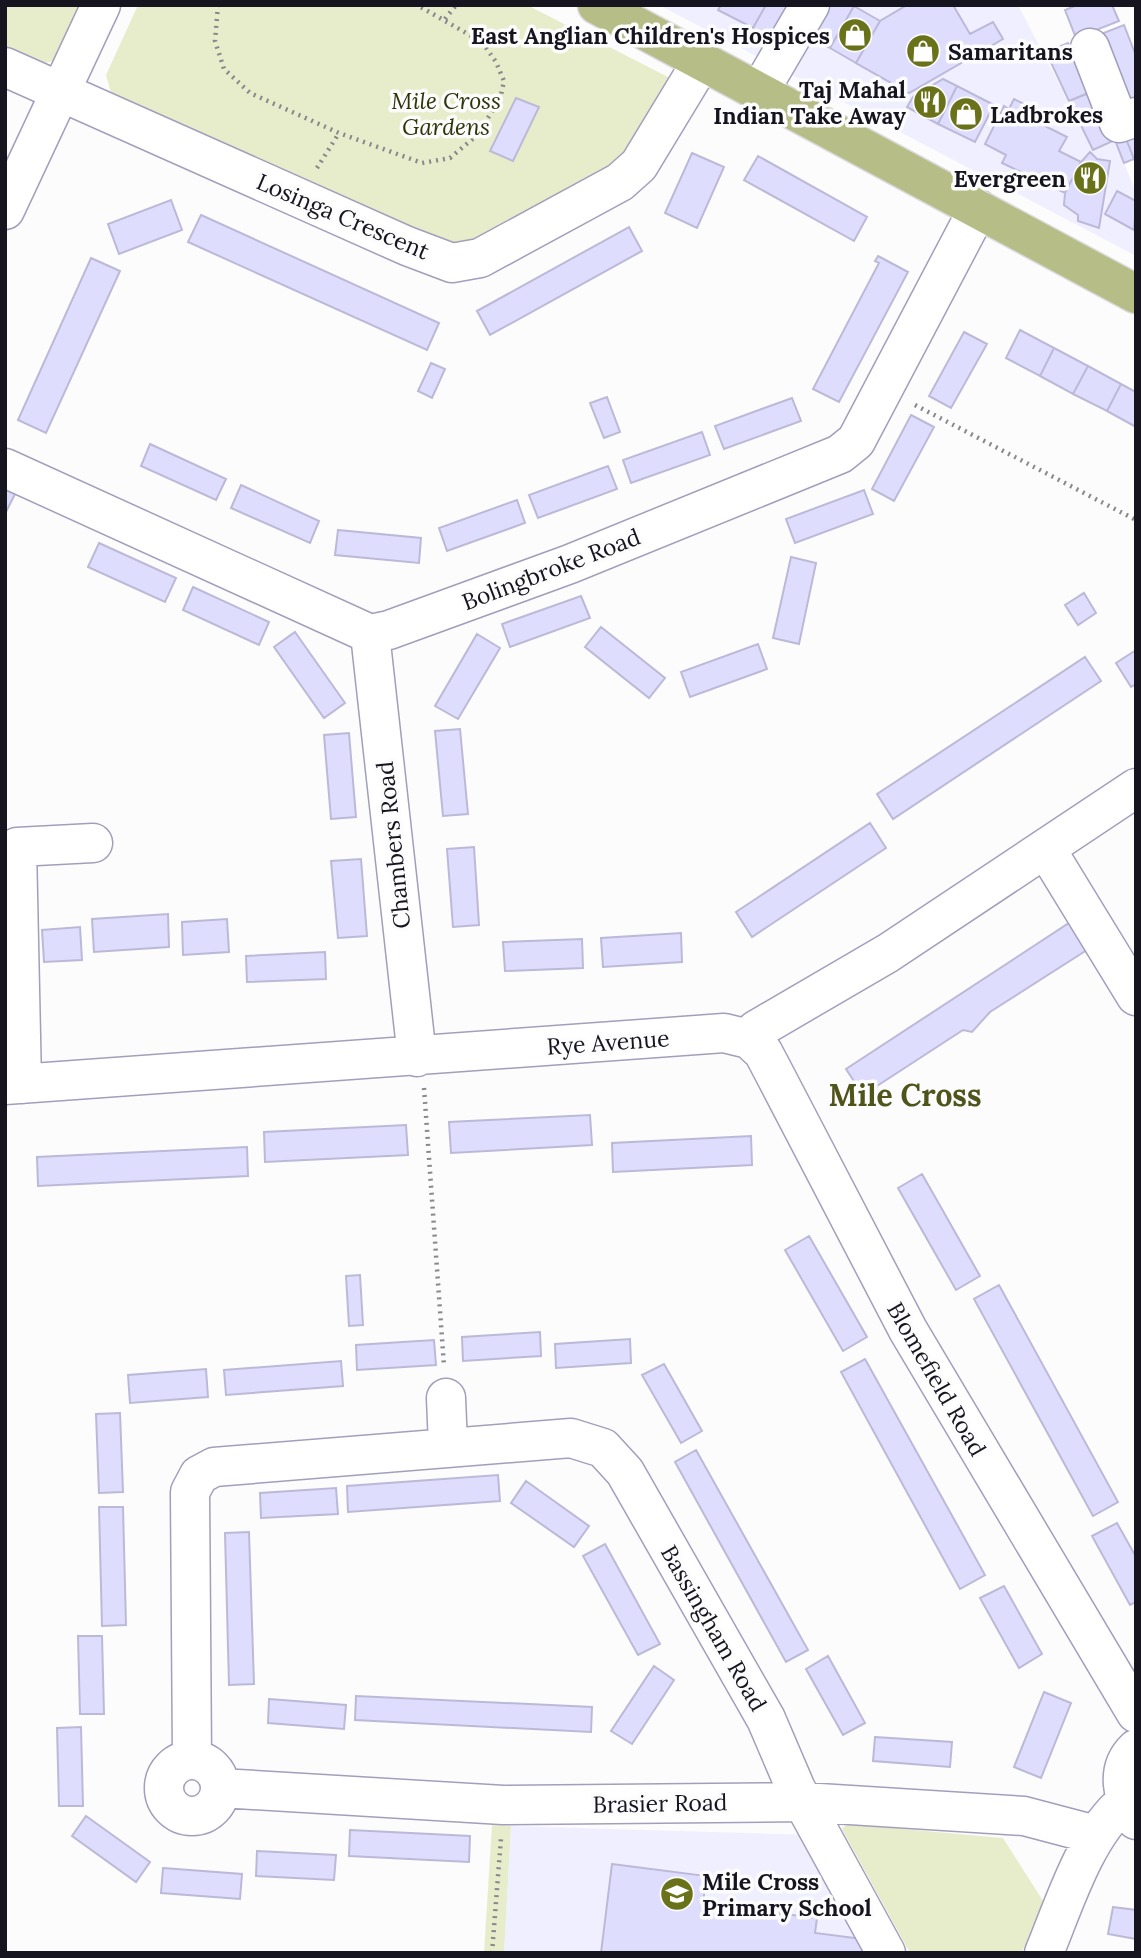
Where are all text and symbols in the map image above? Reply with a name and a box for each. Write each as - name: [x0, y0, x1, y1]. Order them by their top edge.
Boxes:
- shop icon: East Anglian Children's Hospices: [836, 16, 874, 54]
- place label: East Anglian Children's Hospices: [471, 21, 830, 50]
- shop icon: Samaritans: [904, 32, 942, 70]
- place label: Samaritans: [948, 37, 1073, 66]
- place label: Taj Mahal Indian Take Away: [713, 75, 906, 130]
- restaurant icon: Taj Mahal Indian Take Away: [911, 83, 949, 121]
- park label: Mile Cross Gardens: [391, 86, 501, 141]
- shop icon: Ladbrokes: [947, 95, 985, 133]
- place label: Ladbrokes: [990, 100, 1103, 129]
- restaurant icon: Evergreen: [1071, 159, 1109, 197]
- place label: Evergreen: [954, 164, 1066, 193]
- street label: Losinga Crescent: [252, 167, 434, 265]
- street label: Bolingbroke Road: [458, 522, 644, 616]
- street label: Chambers Road: [370, 760, 416, 930]
- street label: Rye Avenue: [546, 1023, 670, 1061]
- district label: Mile Cross: [829, 1076, 981, 1114]
- street label: Blomefield Road: [881, 1297, 993, 1461]
- street label: Bassingham Road: [655, 1540, 773, 1716]
- street label: Brasier Road: [592, 1787, 728, 1819]
- place label: Mile Cross Primary School: [702, 1867, 872, 1922]
- school or university icon: Mile Cross Primary School: [658, 1875, 696, 1913]

